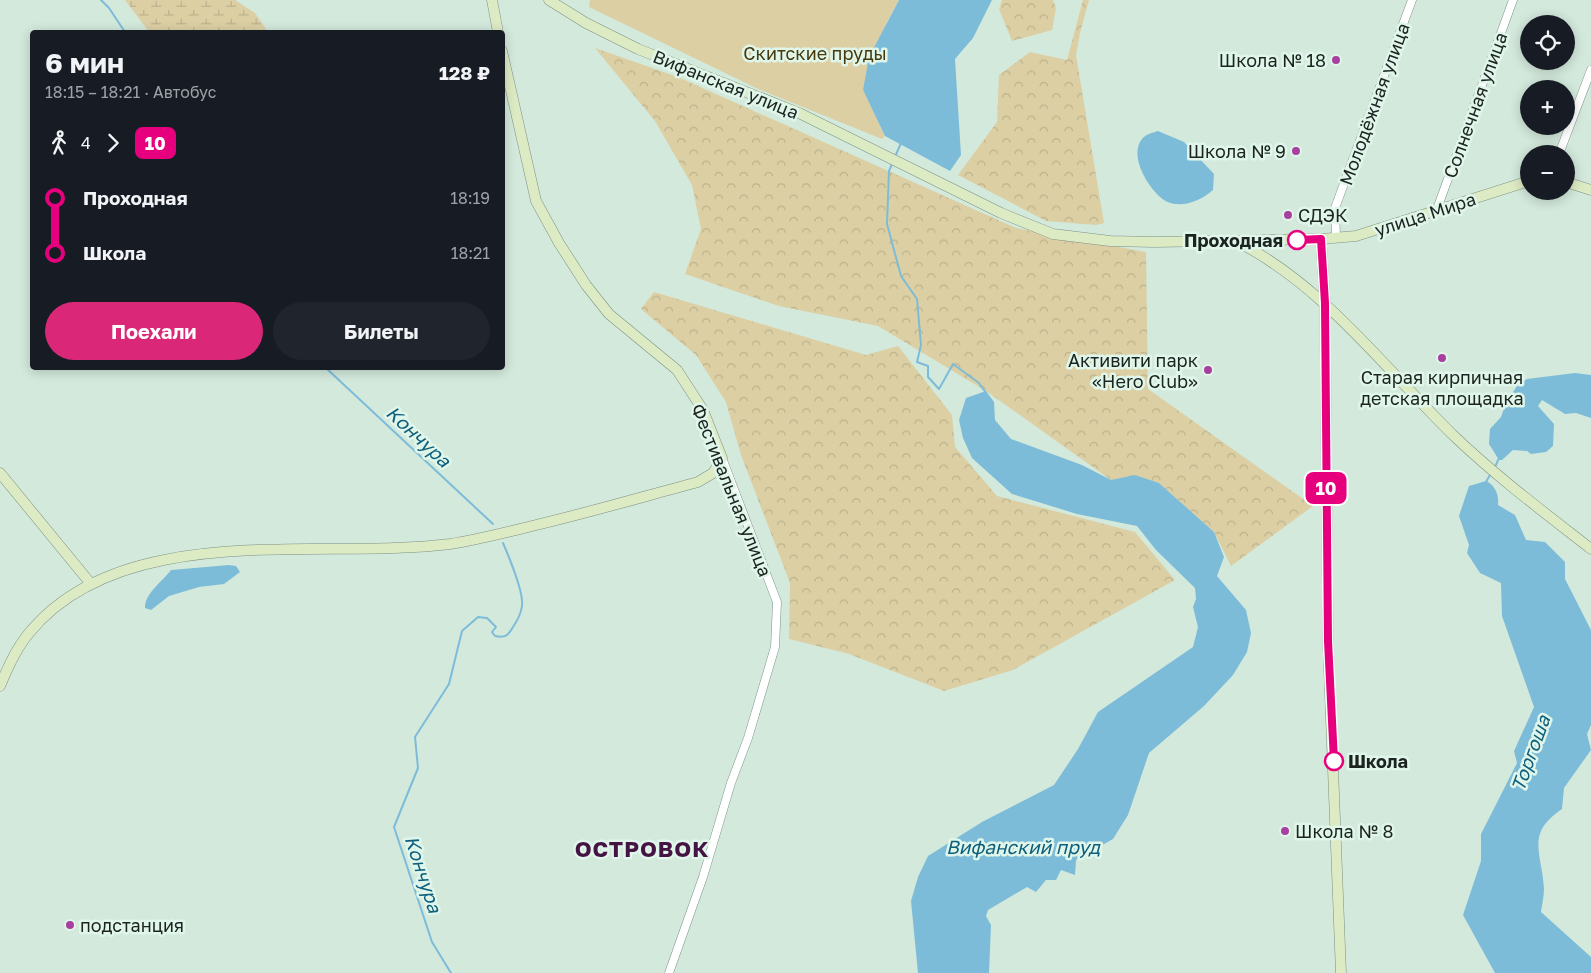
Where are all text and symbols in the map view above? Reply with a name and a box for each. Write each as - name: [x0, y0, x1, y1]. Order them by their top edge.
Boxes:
- map controls: [1520, 15, 1575, 200]
- button: locate: [1520, 15, 1575, 70]
- street label: Молодёжная улица: [1334, 20, 1414, 188]
- street label: Солнечная улица: [1438, 29, 1512, 181]
- park label: Скитские пруды: [743, 42, 887, 64]
- street label: Вифанская улица: [650, 45, 802, 123]
- text: 6 мин: [45, 46, 124, 79]
- place label: Школа № 18: [1219, 49, 1326, 71]
- marker: Школа № 18: [1330, 54, 1342, 66]
- text: 128 ₽: [439, 61, 490, 84]
- button: +: [1520, 80, 1575, 135]
- text: 18:15 – 18:21 · Автобус: [45, 82, 216, 102]
- icon: walk: [45, 129, 73, 157]
- icon: forward: [99, 129, 127, 157]
- text: 10: [145, 132, 166, 154]
- text: 4: [81, 133, 91, 153]
- place label: Школа № 9: [1188, 140, 1286, 162]
- marker: Школа № 9: [1290, 145, 1302, 157]
- button: −: [1520, 145, 1575, 200]
- text: Проходная: [83, 186, 188, 209]
- street label: улица Мира: [1372, 187, 1478, 241]
- text: 18:19: [450, 188, 490, 208]
- place label: СДЭК: [1298, 204, 1348, 226]
- marker: СДЭК: [1282, 209, 1294, 221]
- place label: Проходная: [1184, 229, 1283, 251]
- marker: Проходная: [1287, 230, 1307, 250]
- text: Школа: [83, 241, 146, 264]
- text: 18:21: [451, 243, 490, 263]
- button: Поехали: [45, 302, 263, 360]
- button: Билеты: [273, 302, 490, 360]
- place label: Активити парк «Hero Club»: [1068, 349, 1198, 392]
- marker: Старая кирпичная детская площадка: [1436, 352, 1448, 364]
- marker: Активити парк «Hero Club»: [1202, 364, 1214, 376]
- place label: Старая кирпичная детская площадка: [1360, 366, 1524, 409]
- water label: Кончура: [382, 400, 457, 472]
- street label: Фестивальная улица: [687, 400, 777, 580]
- line badge: 10: [1304, 472, 1348, 504]
- text: 10: [1316, 477, 1336, 499]
- water label: Торгоша: [1506, 711, 1555, 794]
- place label: Школа: [1348, 750, 1408, 772]
- marker: Школа: [1324, 751, 1344, 771]
- place label: Школа № 8: [1295, 820, 1393, 842]
- marker: Школа № 8: [1279, 825, 1291, 837]
- water label: Кончура: [401, 833, 448, 917]
- district label: ОСТРОВОК: [575, 835, 709, 862]
- water label: Вифанский пруд: [946, 835, 1102, 858]
- place label: подстанция: [80, 914, 184, 936]
- marker: подстанция: [64, 919, 76, 931]

